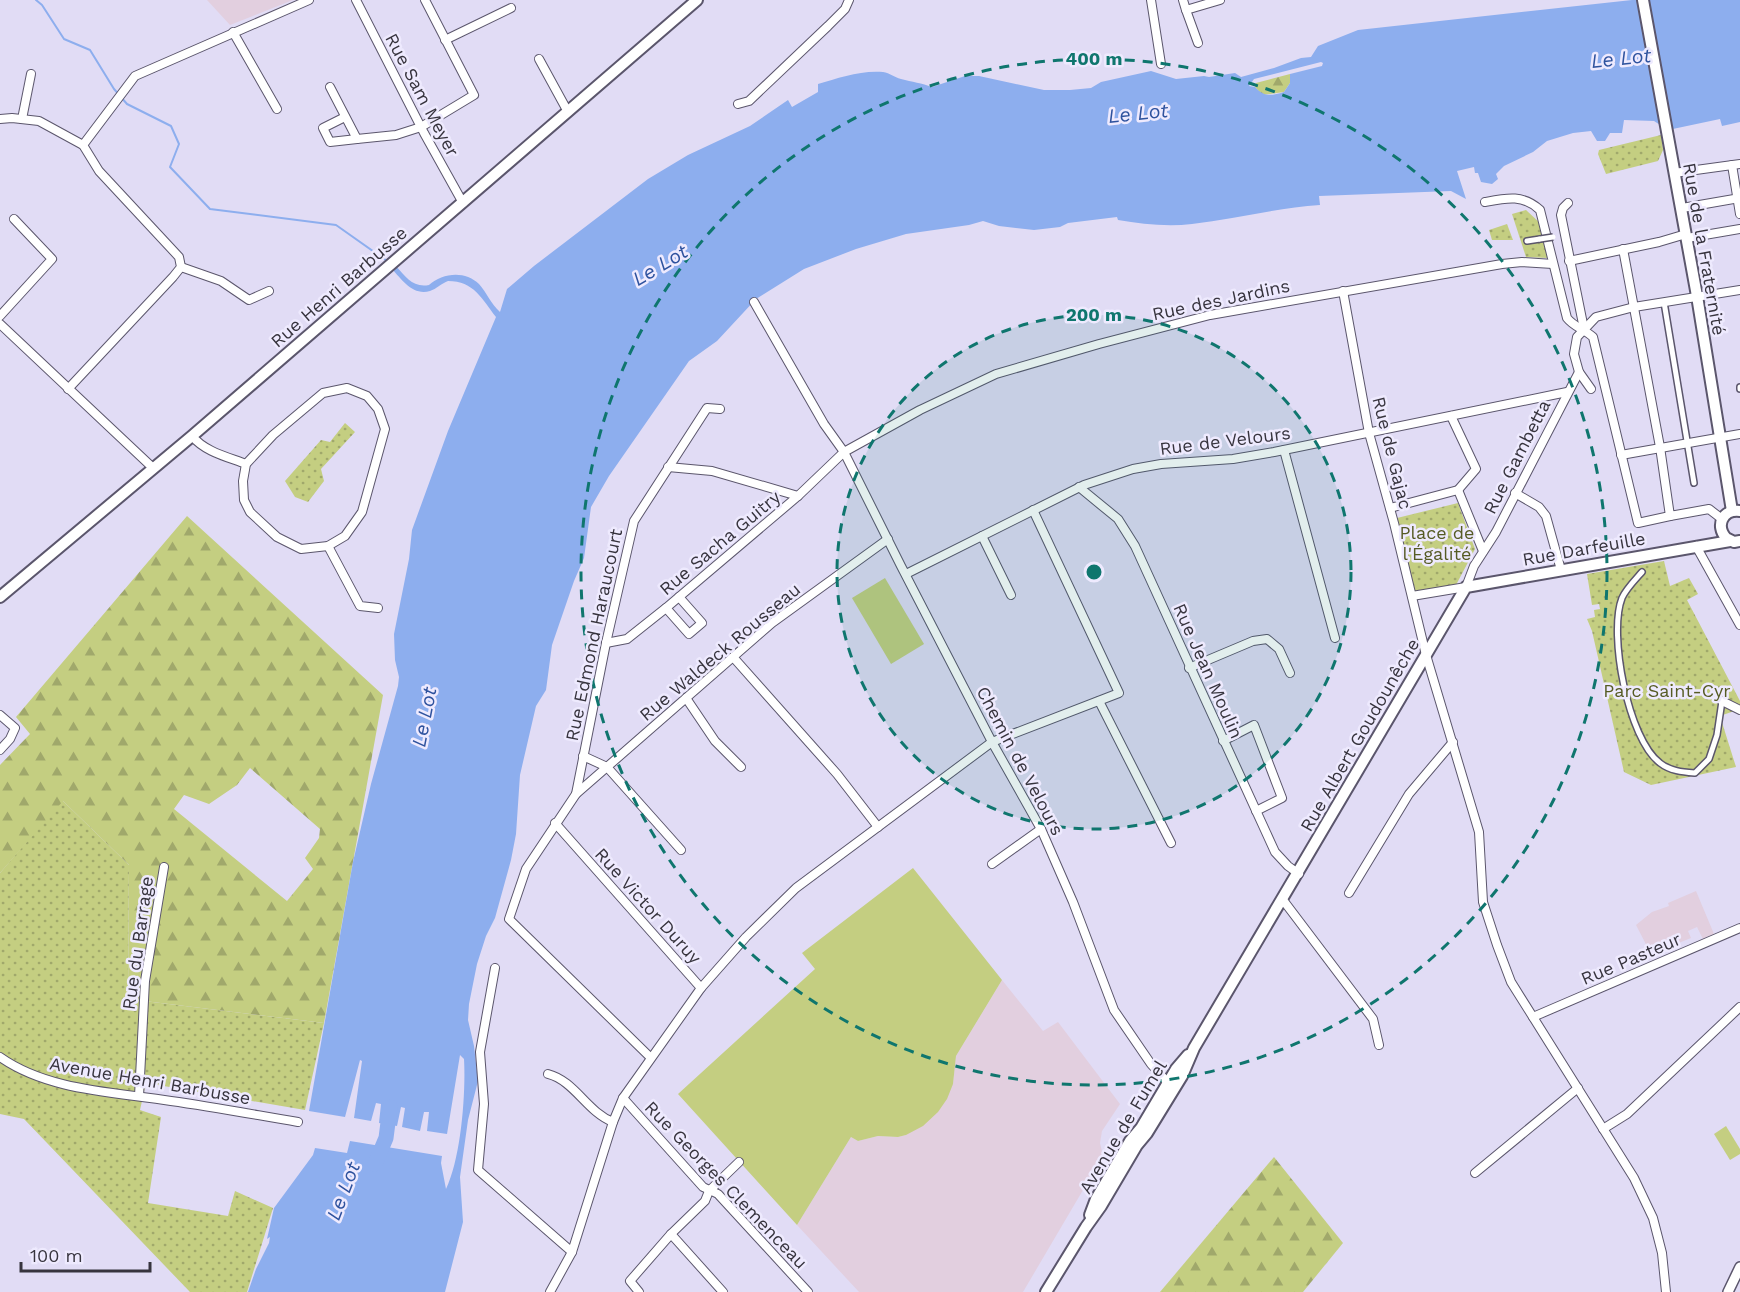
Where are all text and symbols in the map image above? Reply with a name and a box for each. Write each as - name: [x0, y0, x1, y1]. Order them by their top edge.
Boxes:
- street label: Rue Sam Meyer: [381, 30, 464, 160]
- water label: Le Lot: [1590, 43, 1653, 73]
- text: 400 m: [1066, 48, 1122, 69]
- water label: Le Lot: [1107, 98, 1170, 128]
- street label: Rue de la Fraternité: [1679, 161, 1730, 337]
- street label: Rue Henri Barbusse: [266, 222, 411, 351]
- water label: Le Lot: [628, 239, 693, 291]
- street label: Rue des Jardins: [1150, 275, 1292, 324]
- text: 200 m: [1066, 304, 1122, 325]
- street label: Rue de Gajac: [1368, 394, 1417, 511]
- street label: Rue Gambetta: [1479, 396, 1554, 517]
- street label: Rue de Velours: [1158, 422, 1292, 459]
- street label: Rue Sacha Guitry: [655, 486, 785, 599]
- park label: Place de l'Égalité: [1400, 522, 1474, 564]
- street label: Rue Edmond Haraucourt: [561, 526, 626, 743]
- street label: Rue Darfeuille: [1521, 527, 1647, 570]
- centre of rings: [1084, 562, 1104, 582]
- street label: Rue Waldeck Rousseau: [635, 578, 804, 725]
- street label: Rue Jean Moulin: [1169, 600, 1248, 742]
- street label: Rue Albert Goudounêche: [1296, 634, 1424, 835]
- park label: Parc Saint-Cyr: [1603, 680, 1731, 701]
- street label: Chemin de Velours: [972, 683, 1069, 839]
- water label: Le Lot: [406, 684, 442, 749]
- street label: Rue Victor Duruy: [591, 843, 706, 968]
- street label: Rue du Barrage: [118, 875, 157, 1011]
- street label: Rue Pasteur: [1578, 928, 1684, 989]
- street label: Avenue Henri Barbusse: [48, 1052, 252, 1109]
- street label: Avenue de Fumel: [1074, 1056, 1171, 1197]
- street label: Rue Georges Clemenceau: [641, 1097, 812, 1273]
- water label: Le Lot: [321, 1158, 365, 1223]
- scale bar: [21, 1235, 150, 1273]
- text: 100 m: [30, 1245, 83, 1266]

